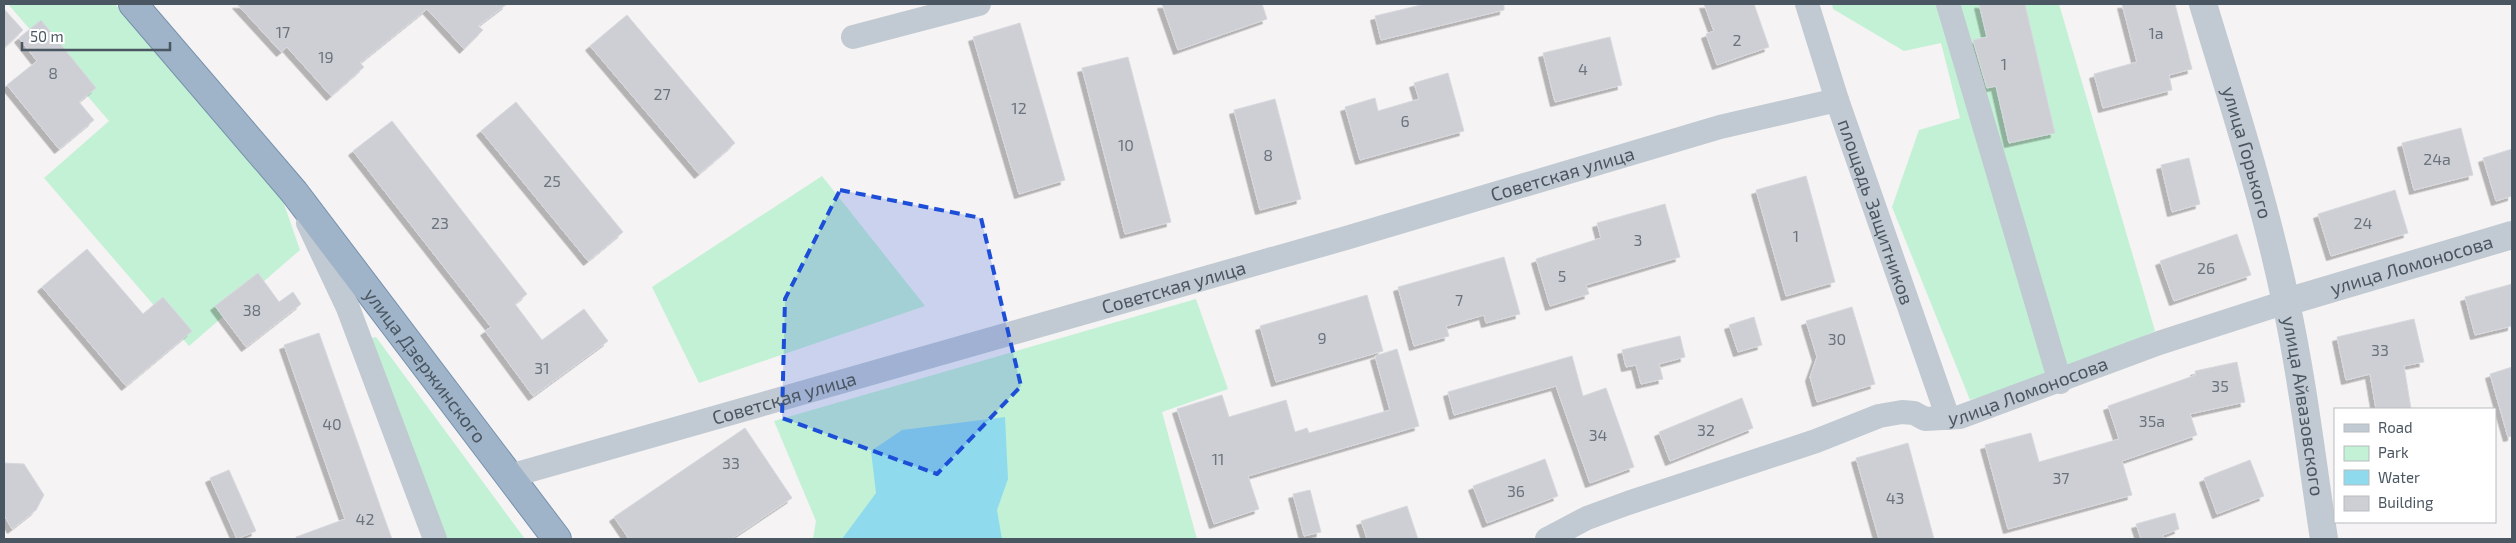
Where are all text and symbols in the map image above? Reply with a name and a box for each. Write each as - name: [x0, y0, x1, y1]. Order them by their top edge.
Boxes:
- scale bar: [22, 20, 170, 52]
- house number: 17: [276, 22, 290, 41]
- house number: 1а: [2148, 23, 2164, 42]
- text: 50 m: [30, 27, 64, 45]
- house number: 2: [1733, 30, 1742, 49]
- house number: 19: [318, 47, 334, 66]
- house number: 1: [2001, 54, 2007, 73]
- house number: 4: [1578, 59, 1588, 78]
- house number: 8: [48, 63, 58, 82]
- house number: 27: [653, 84, 671, 103]
- street label: улица Горького: [2217, 84, 2278, 221]
- house number: 12: [1011, 98, 1027, 117]
- house number: 6: [1400, 111, 1410, 130]
- street label: площадь Защитников: [1834, 116, 1919, 307]
- house number: 10: [1118, 135, 1134, 154]
- street label: Советская улица: [1488, 141, 1637, 205]
- house number: 8: [1263, 145, 1273, 164]
- house number: 24а: [2423, 149, 2451, 168]
- house number: 25: [543, 171, 561, 190]
- house number: 23: [431, 213, 449, 232]
- house number: 24: [2354, 213, 2373, 232]
- house number: 1: [1793, 226, 1799, 245]
- street label: улица Ломоносова: [2327, 229, 2496, 300]
- house number: 3: [1634, 230, 1642, 249]
- street label: Советская улица: [1099, 255, 1248, 318]
- house number: 26: [2197, 258, 2215, 277]
- house number: 5: [1558, 266, 1566, 285]
- street label: улица Дзержинского: [359, 283, 492, 447]
- house number: 7: [1455, 290, 1463, 309]
- house number: 38: [243, 300, 261, 319]
- street label: улица Айвазовского: [2277, 314, 2330, 498]
- house number: 9: [1317, 328, 1327, 347]
- house number: 30: [1828, 329, 1846, 348]
- house number: 33: [2371, 340, 2389, 359]
- street label: улица Ломоносова: [1947, 351, 2111, 430]
- house number: 31: [534, 358, 550, 377]
- street label: Советская улица: [709, 366, 859, 429]
- house number: 35: [2211, 376, 2229, 395]
- legend: [2334, 408, 2496, 523]
- house number: 35а: [2139, 411, 2165, 430]
- house number: 40: [322, 414, 342, 433]
- text: Road: [2378, 418, 2413, 436]
- house number: 32: [1697, 420, 1715, 439]
- house number: 34: [1589, 425, 1608, 444]
- text: Park: [2378, 443, 2409, 461]
- house number: 11: [1212, 449, 1224, 468]
- house number: 33: [722, 453, 740, 472]
- house number: 37: [2052, 468, 2070, 487]
- text: Water: [2378, 468, 2420, 486]
- house number: 36: [1507, 481, 1525, 500]
- house number: 43: [1886, 488, 1904, 507]
- text: Building: [2378, 493, 2434, 511]
- house number: 42: [356, 509, 374, 528]

